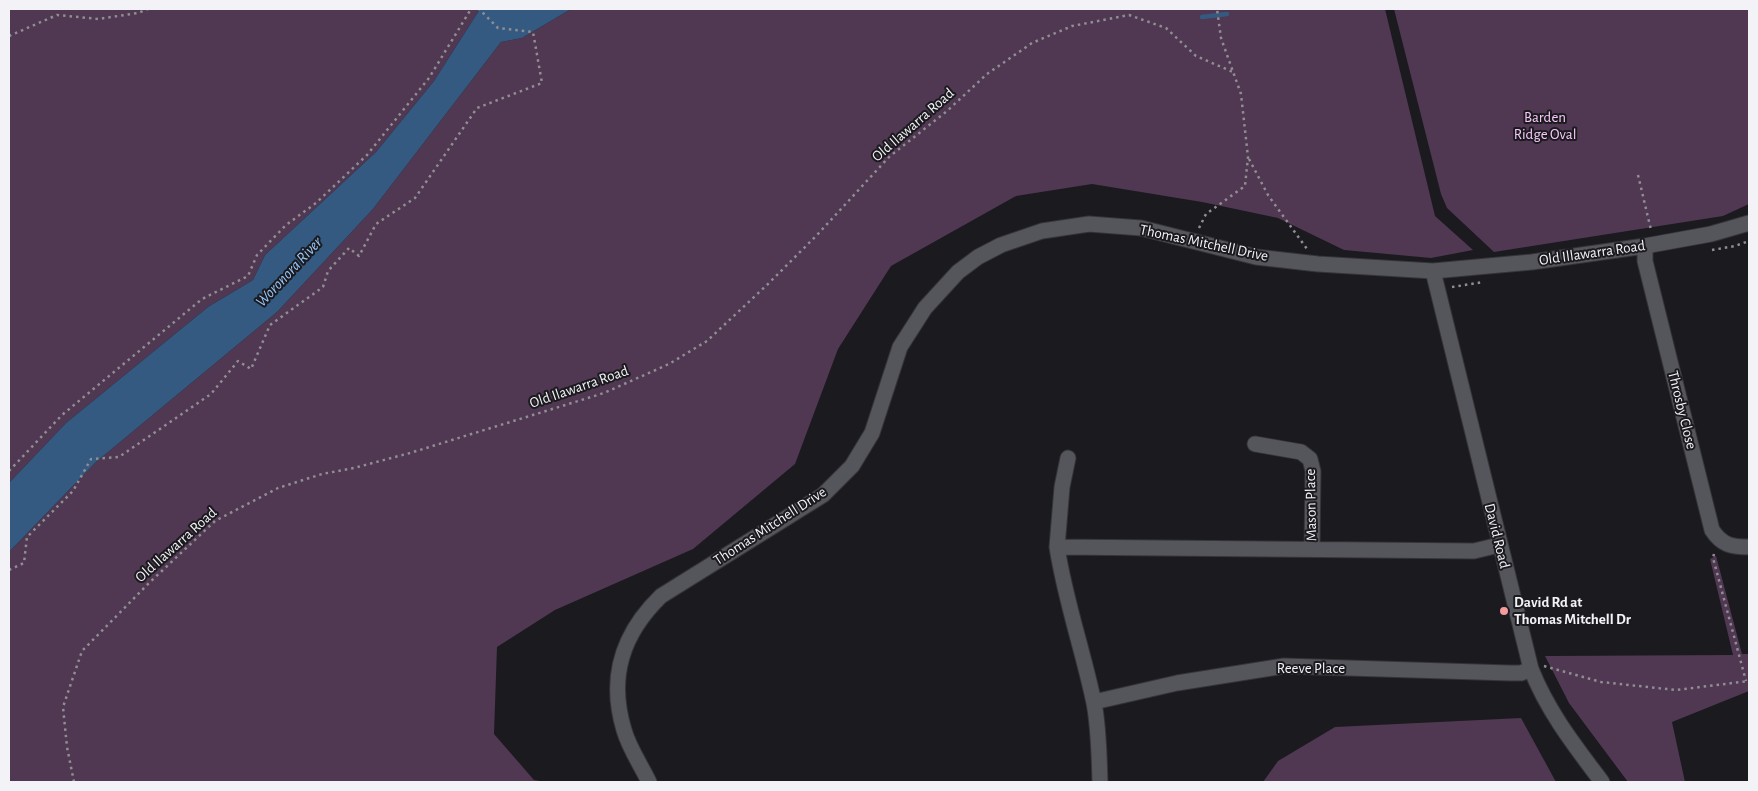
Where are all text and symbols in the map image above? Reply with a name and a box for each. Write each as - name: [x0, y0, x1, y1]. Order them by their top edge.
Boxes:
- street label: Old Ilawarra Road: [868, 84, 958, 166]
- park label: Barden Ridge Oval: [1514, 108, 1576, 143]
- street label: Thomas Mitchell Drive: [1138, 221, 1270, 265]
- water label: Woronora River: [252, 233, 326, 311]
- street label: Old Illawarra Road: [1538, 237, 1646, 269]
- street label: Old Ilawarra Road: [527, 362, 631, 412]
- street label: Throsby Close: [1664, 369, 1700, 451]
- street label: Mason Place: [1301, 468, 1321, 542]
- street label: Thomas Mitchell Drive: [710, 483, 830, 569]
- street label: David Road: [1480, 502, 1514, 570]
- street label: Old Ilawarra Road: [132, 504, 220, 586]
- place label: David Rd at Thomas Mitchell Dr: [1514, 593, 1631, 628]
- marker: David Rd at Thomas Mitchell Dr: [1498, 605, 1510, 617]
- street label: Reeve Place: [1277, 659, 1345, 677]

